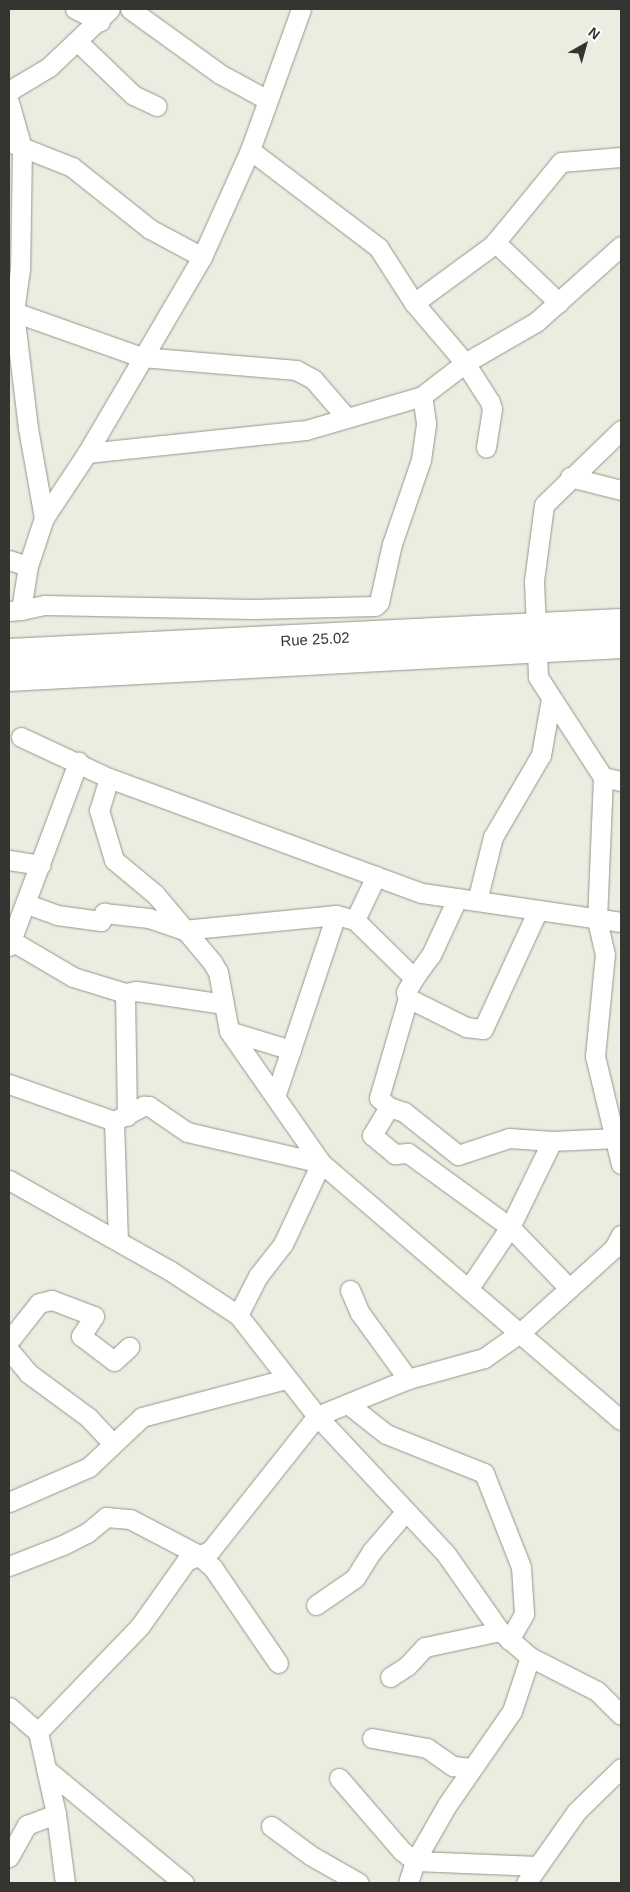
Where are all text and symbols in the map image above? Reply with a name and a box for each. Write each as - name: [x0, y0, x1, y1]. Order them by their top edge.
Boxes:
- north arrow: [560, 20, 610, 70]
- text: N: [585, 24, 603, 43]
- street label: Rue 25.02: [280, 628, 350, 650]

